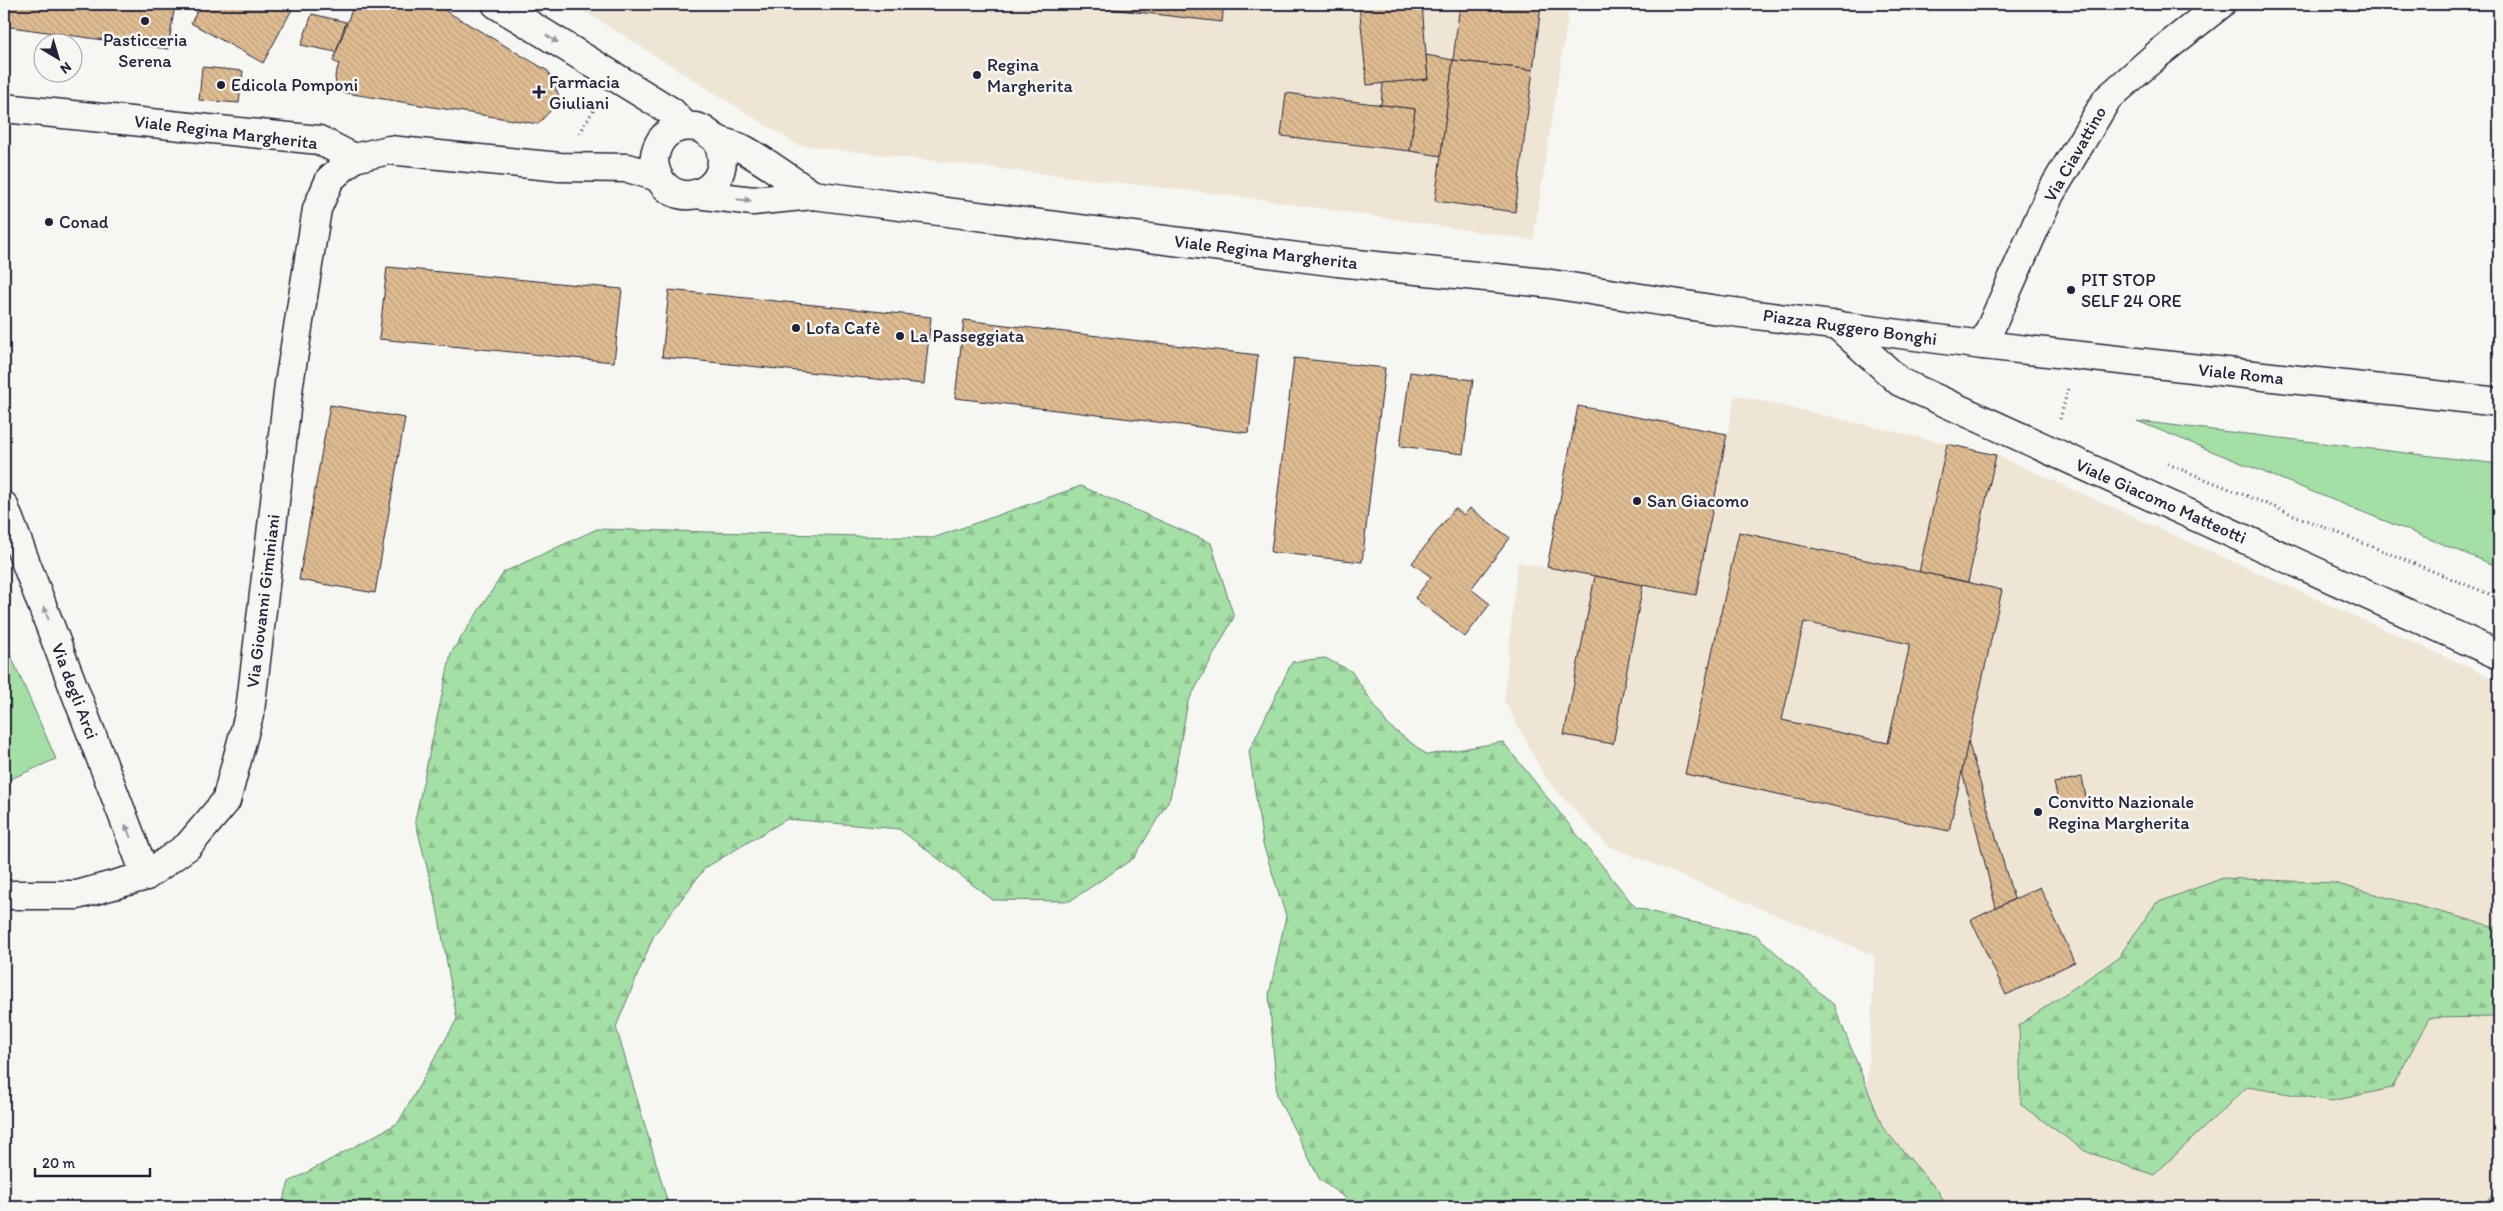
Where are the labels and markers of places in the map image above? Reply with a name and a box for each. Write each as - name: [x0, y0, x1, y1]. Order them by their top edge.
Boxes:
- marker: Pasticceria Serena: [139, 15, 151, 27]
- place label: Pasticceria Serena: [103, 29, 187, 72]
- place label: Regina Margherita: [987, 54, 1073, 97]
- marker: Regina Margherita: [971, 69, 983, 81]
- place label: Farmacia Giuliani: [549, 71, 621, 114]
- place label: Edicola Pomponi: [231, 74, 358, 96]
- marker: Edicola Pomponi: [215, 79, 227, 91]
- marker: Farmacia Giuliani: [533, 86, 545, 98]
- place label: Conad: [59, 211, 109, 233]
- marker: Conad: [43, 216, 55, 228]
- place label: PIT STOP SELF 24 ORE: [2081, 269, 2182, 312]
- marker: PIT STOP SELF 24 ORE: [2065, 284, 2077, 296]
- place label: Lofa Cafè: [806, 317, 880, 339]
- marker: Lofa Cafè: [790, 322, 802, 334]
- place label: La Passeggiata: [910, 325, 1025, 347]
- marker: La Passeggiata: [894, 330, 906, 342]
- place label: San Giacomo: [1647, 490, 1749, 512]
- marker: San Giacomo: [1631, 495, 1643, 507]
- place label: Convitto Nazionale Regina Margherita: [2048, 791, 2194, 834]
- marker: Convitto Nazionale Regina Margherita: [2032, 806, 2044, 818]

